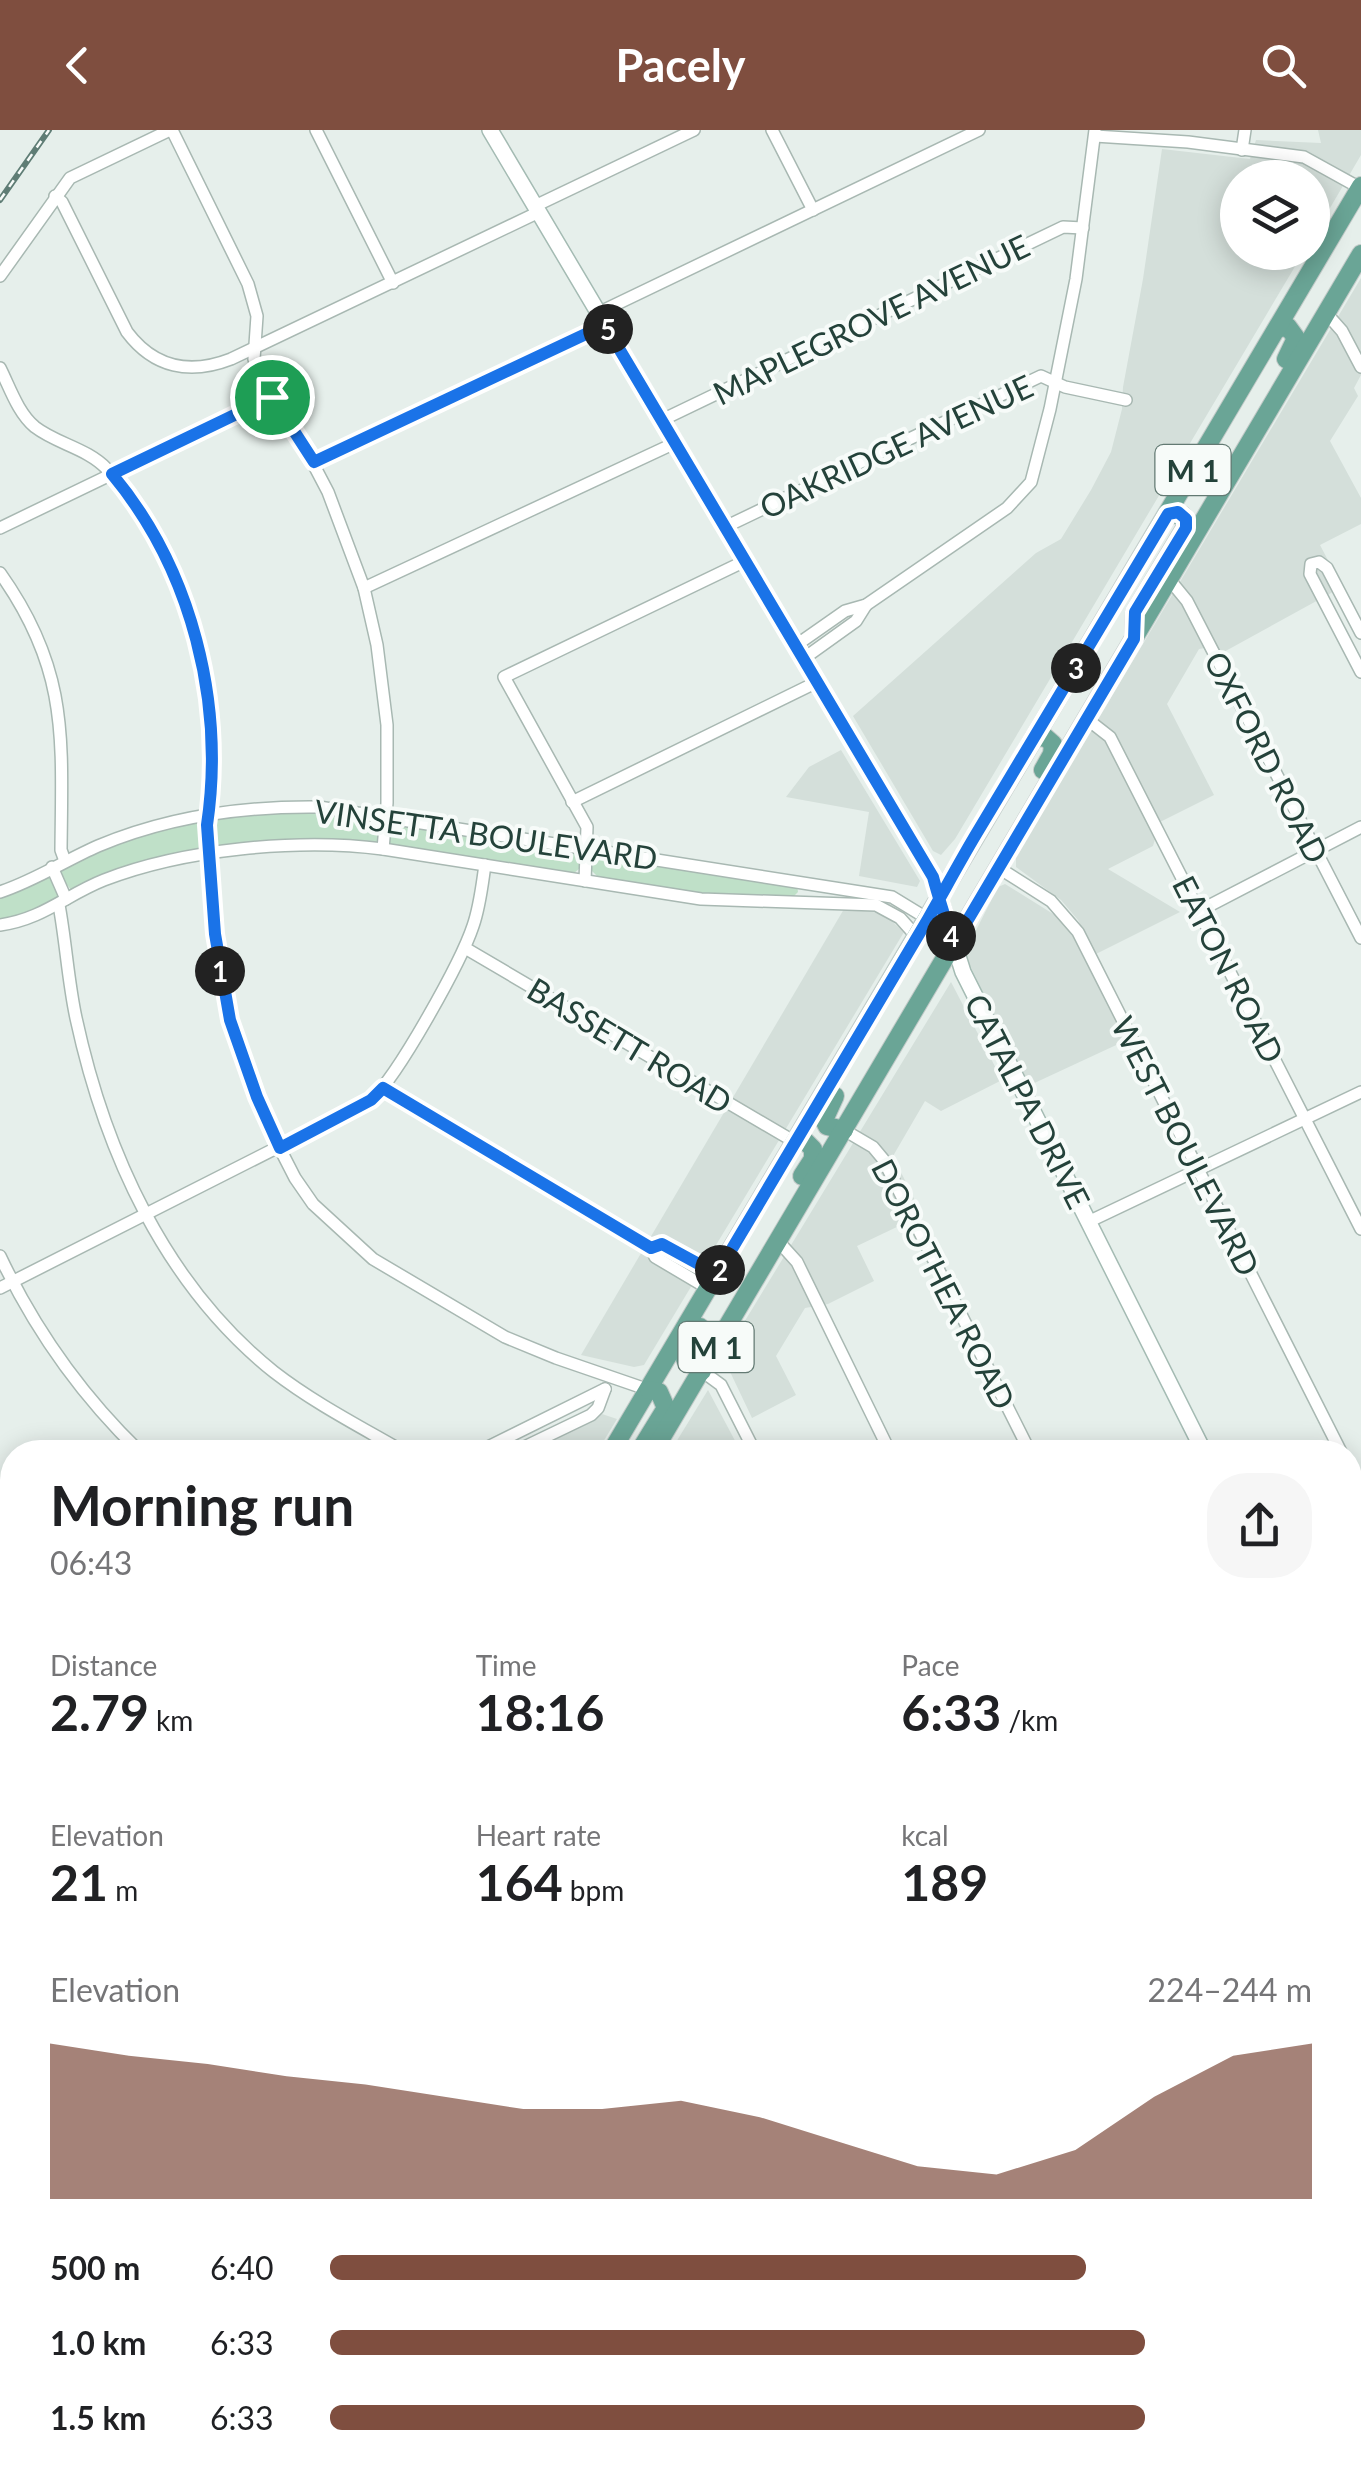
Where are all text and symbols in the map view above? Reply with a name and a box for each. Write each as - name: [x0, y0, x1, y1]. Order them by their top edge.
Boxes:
- icon: back: [50, 38, 105, 93]
- text: Pacely: [615, 38, 746, 92]
- icon: search: [1256, 38, 1311, 93]
- map controls: [1220, 160, 1330, 270]
- button: layers: [1220, 160, 1330, 270]
- street label: MAPLEGROVE AVENUE: [707, 225, 1035, 413]
- pin: 5: [583, 304, 633, 354]
- text: 5: [600, 312, 616, 346]
- pin: [230, 355, 315, 440]
- street label: OAKRIDGE AVENUE: [753, 366, 1039, 526]
- icon: arrive: [245, 370, 300, 425]
- road number: M 1: [1156, 445, 1230, 495]
- pin: 3: [1051, 643, 1101, 693]
- street label: OXFORD ROAD: [1197, 645, 1337, 869]
- text: 3: [1068, 651, 1084, 685]
- street label: VINSETTA BOULEVARD: [312, 791, 660, 877]
- street label: EATON ROAD: [1165, 869, 1293, 1069]
- pin: 4: [926, 911, 976, 961]
- text: 4: [943, 919, 959, 953]
- pin: 1: [195, 946, 245, 996]
- text: 1: [212, 954, 228, 988]
- street label: BASSETT ROAD: [521, 969, 739, 1121]
- street label: CATALPA DRIVE: [957, 987, 1099, 1215]
- street label: WEST BOULEVARD: [1104, 1010, 1268, 1282]
- street label: DOROTHEA ROAD: [864, 1152, 1024, 1416]
- pin: 2: [695, 1245, 745, 1295]
- text: 2: [712, 1253, 728, 1287]
- road number: M 1: [678, 1322, 754, 1372]
- text: Morning run: [50, 1472, 354, 1538]
- button: share: [1207, 1473, 1312, 1578]
- text: 06:43: [50, 1543, 132, 1582]
- text: Distance: [50, 1648, 157, 1682]
- text: Time: [476, 1648, 537, 1682]
- text: Pace: [901, 1648, 960, 1682]
- text: 2.79: [50, 1682, 149, 1742]
- text: 18:16: [476, 1682, 605, 1742]
- text: 6:33: [901, 1682, 1001, 1742]
- text: km: [149, 1703, 193, 1737]
- text: /km: [1001, 1703, 1058, 1737]
- text: Elevation: [50, 1818, 164, 1852]
- text: Heart rate: [476, 1818, 601, 1852]
- text: kcal: [901, 1818, 949, 1852]
- text: 21: [50, 1852, 108, 1912]
- text: 164: [476, 1852, 563, 1912]
- text: 189: [901, 1852, 988, 1912]
- text: m: [108, 1873, 138, 1907]
- text: bpm: [563, 1873, 624, 1907]
- text: Elevation: [50, 1970, 180, 2009]
- text: 224–244 m: [1148, 1970, 1312, 2009]
- text: 500 m: [50, 2248, 140, 2287]
- text: 6:40: [210, 2248, 274, 2287]
- text: 1.0 km: [50, 2323, 146, 2362]
- text: 6:33: [210, 2323, 274, 2362]
- text: 1.5 km: [50, 2398, 146, 2437]
- text: 6:33: [210, 2398, 274, 2437]

